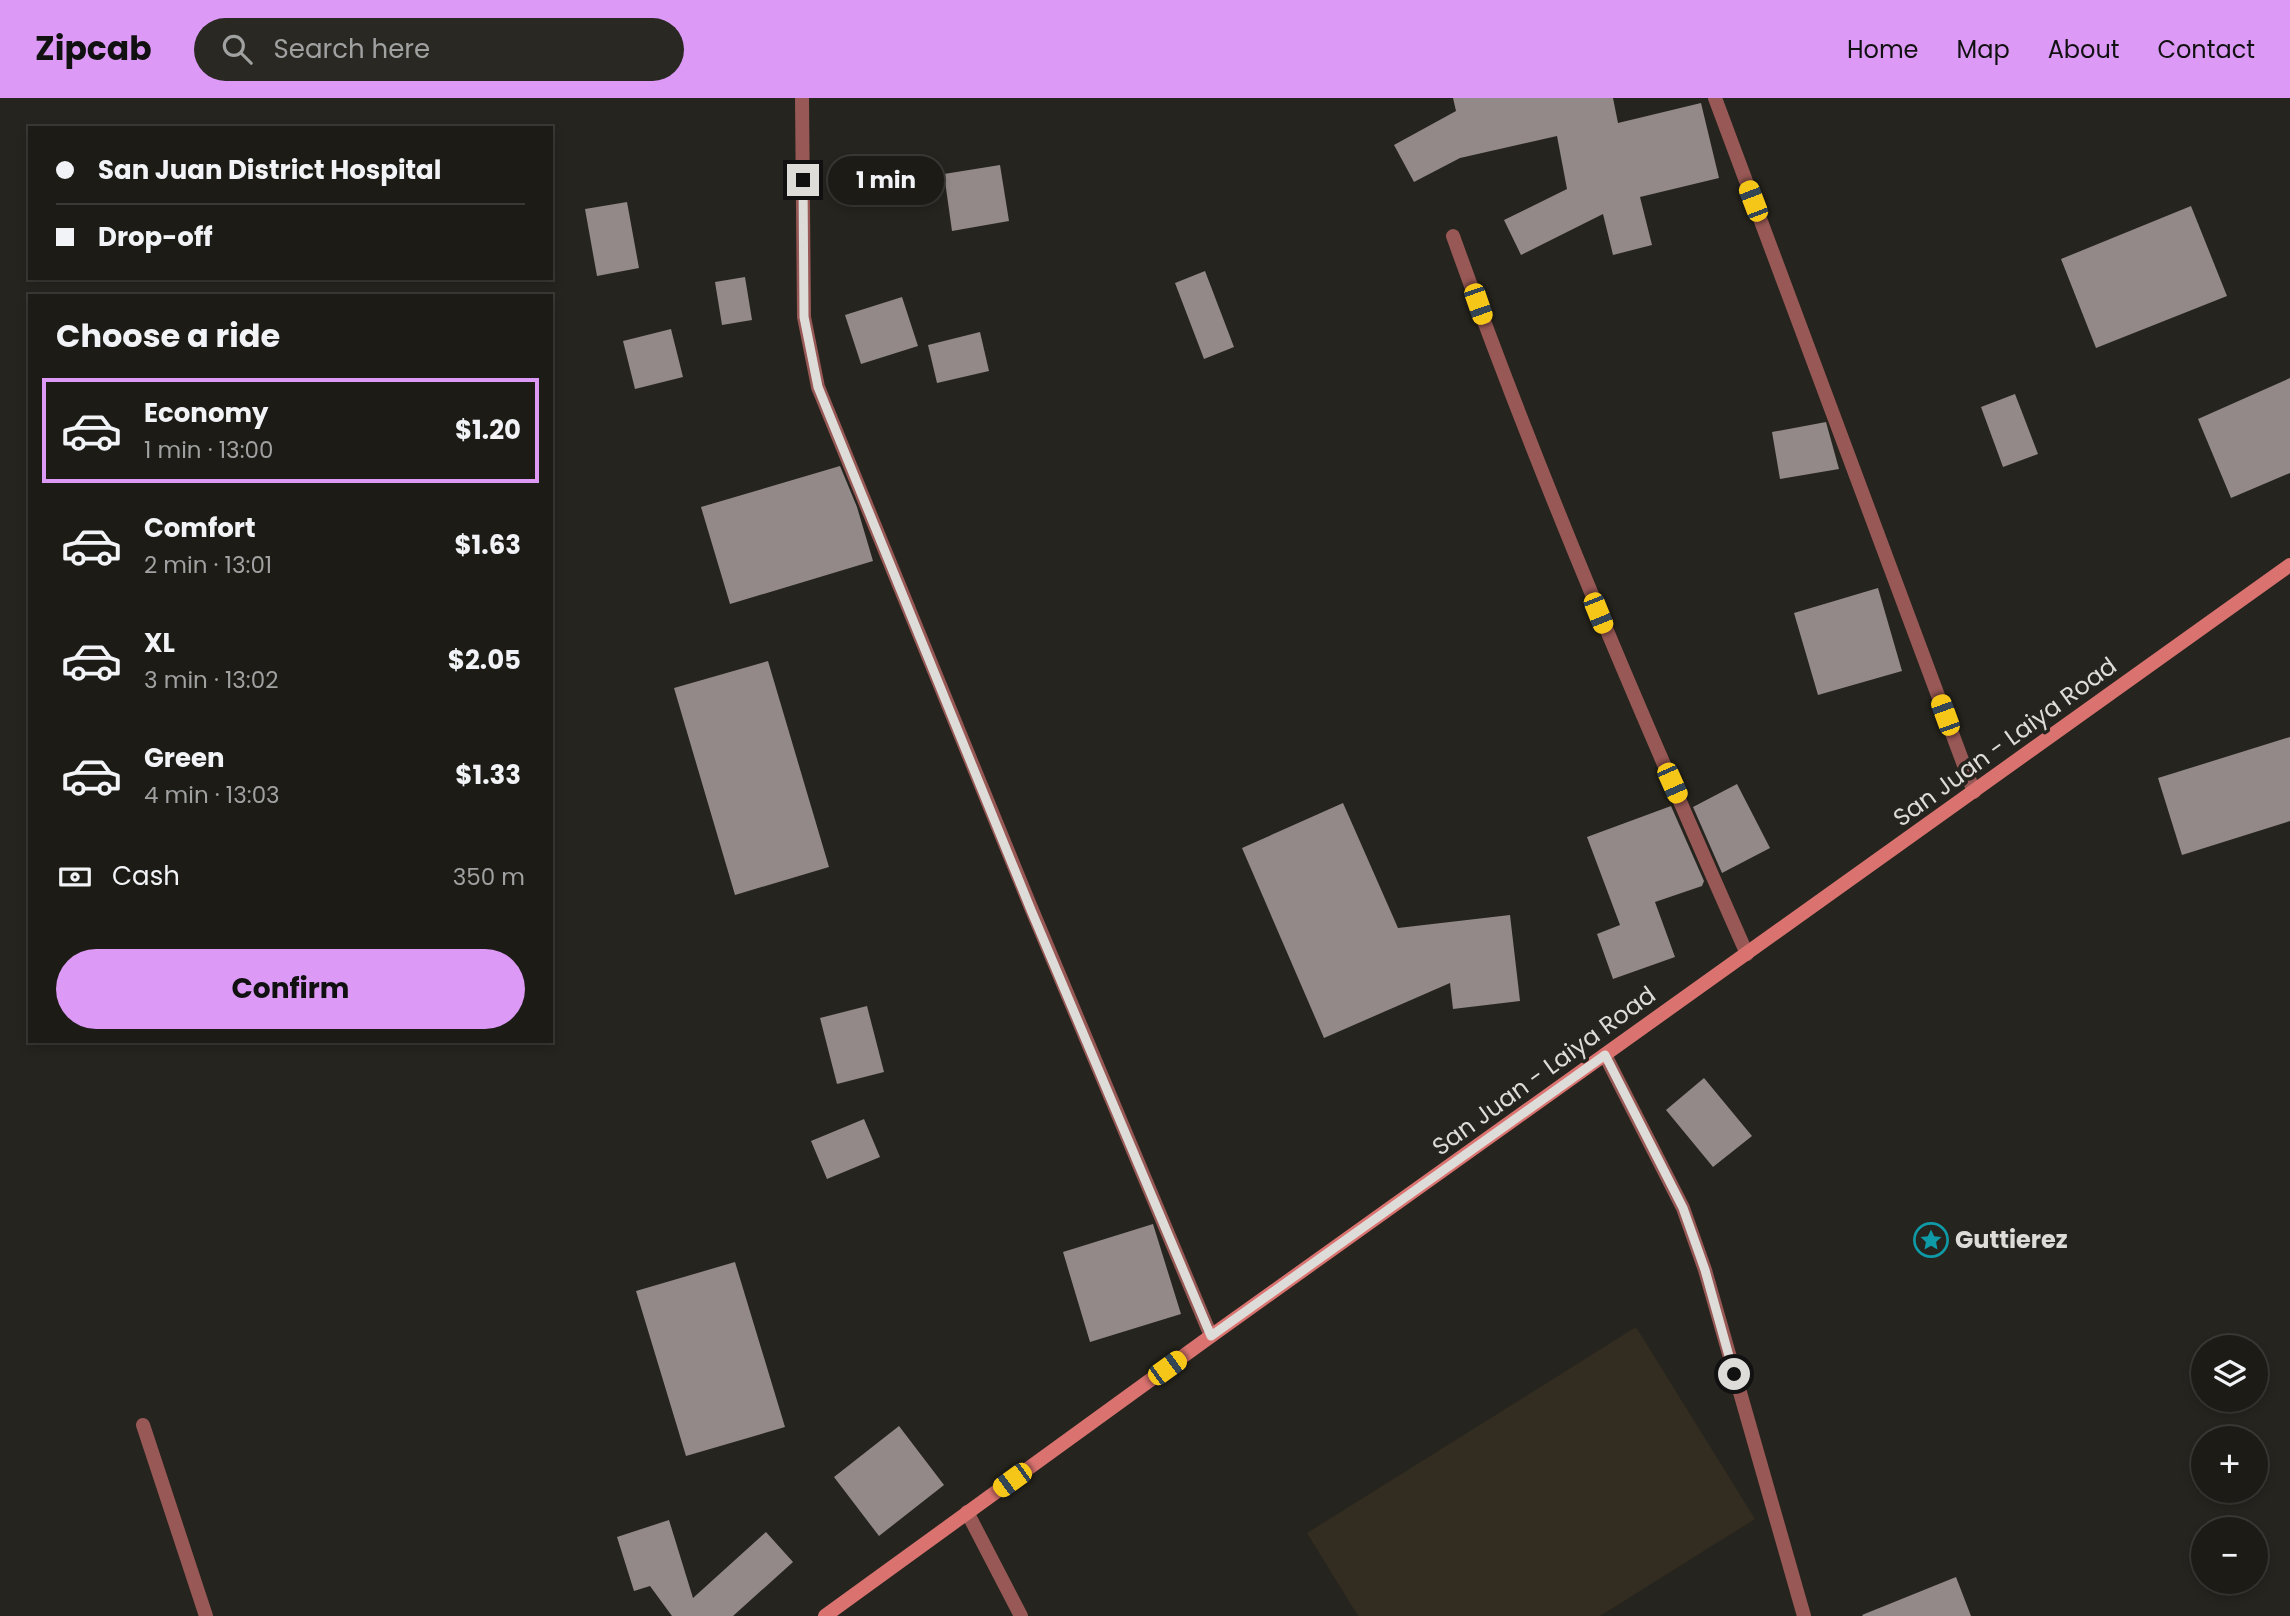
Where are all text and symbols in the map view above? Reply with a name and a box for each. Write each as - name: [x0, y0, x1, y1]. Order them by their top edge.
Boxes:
- search box: [194, 18, 684, 81]
- text: Zipcab: [35, 25, 152, 72]
- icon: search: [218, 30, 256, 68]
- text: Search here: [274, 31, 430, 67]
- text: Home: [1847, 33, 1919, 66]
- text: Map: [1957, 33, 2010, 66]
- text: About: [2048, 33, 2119, 66]
- text: Contact: [2157, 33, 2255, 66]
- text: San Juan District Hospital: [98, 152, 441, 188]
- callout: 1 min: [828, 155, 943, 204]
- route end: [787, 164, 819, 196]
- text: 1 min: [856, 164, 916, 196]
- car: [1736, 178, 1771, 224]
- text: Drop-off: [98, 219, 213, 255]
- car: [1462, 281, 1495, 327]
- text: Choose a ride: [56, 313, 280, 358]
- text: Economy: [144, 395, 268, 431]
- icon: car: [60, 399, 123, 462]
- text: $1.20: [455, 412, 521, 448]
- text: 1 min · 13:00: [144, 434, 273, 466]
- text: Comfort: [144, 510, 256, 546]
- icon: car: [60, 514, 123, 577]
- text: $1.63: [454, 527, 521, 563]
- text: 2 min · 13:01: [144, 549, 272, 581]
- car: [1581, 590, 1616, 636]
- text: XL: [144, 625, 175, 661]
- icon: car: [60, 629, 123, 692]
- text: $2.05: [448, 642, 521, 678]
- street label: San Juan - Laiya Road: [1886, 649, 2123, 834]
- text: 3 min · 13:02: [144, 664, 278, 696]
- car: [1928, 692, 1963, 738]
- text: Green: [144, 740, 225, 776]
- icon: car: [60, 744, 123, 807]
- text: $1.33: [455, 757, 521, 793]
- car: [1654, 760, 1691, 806]
- text: 4 min · 13:03: [144, 779, 280, 811]
- icon: cash: [56, 858, 94, 896]
- text: Cash: [112, 858, 180, 894]
- text: 350 m: [453, 861, 525, 893]
- button: Confirm: [56, 949, 525, 1029]
- street label: San Juan - Laiya Road: [1425, 978, 1662, 1163]
- place icon: Guttierez: [1912, 1221, 1950, 1259]
- place label: Guttierez: [1955, 1223, 2068, 1256]
- map controls: [2191, 1335, 2268, 1594]
- button: layers: [2191, 1335, 2268, 1412]
- car: [1144, 1347, 1191, 1389]
- route start: [1718, 1358, 1750, 1390]
- button: +: [2191, 1426, 2268, 1503]
- car: [989, 1459, 1036, 1501]
- button: −: [2191, 1517, 2268, 1594]

